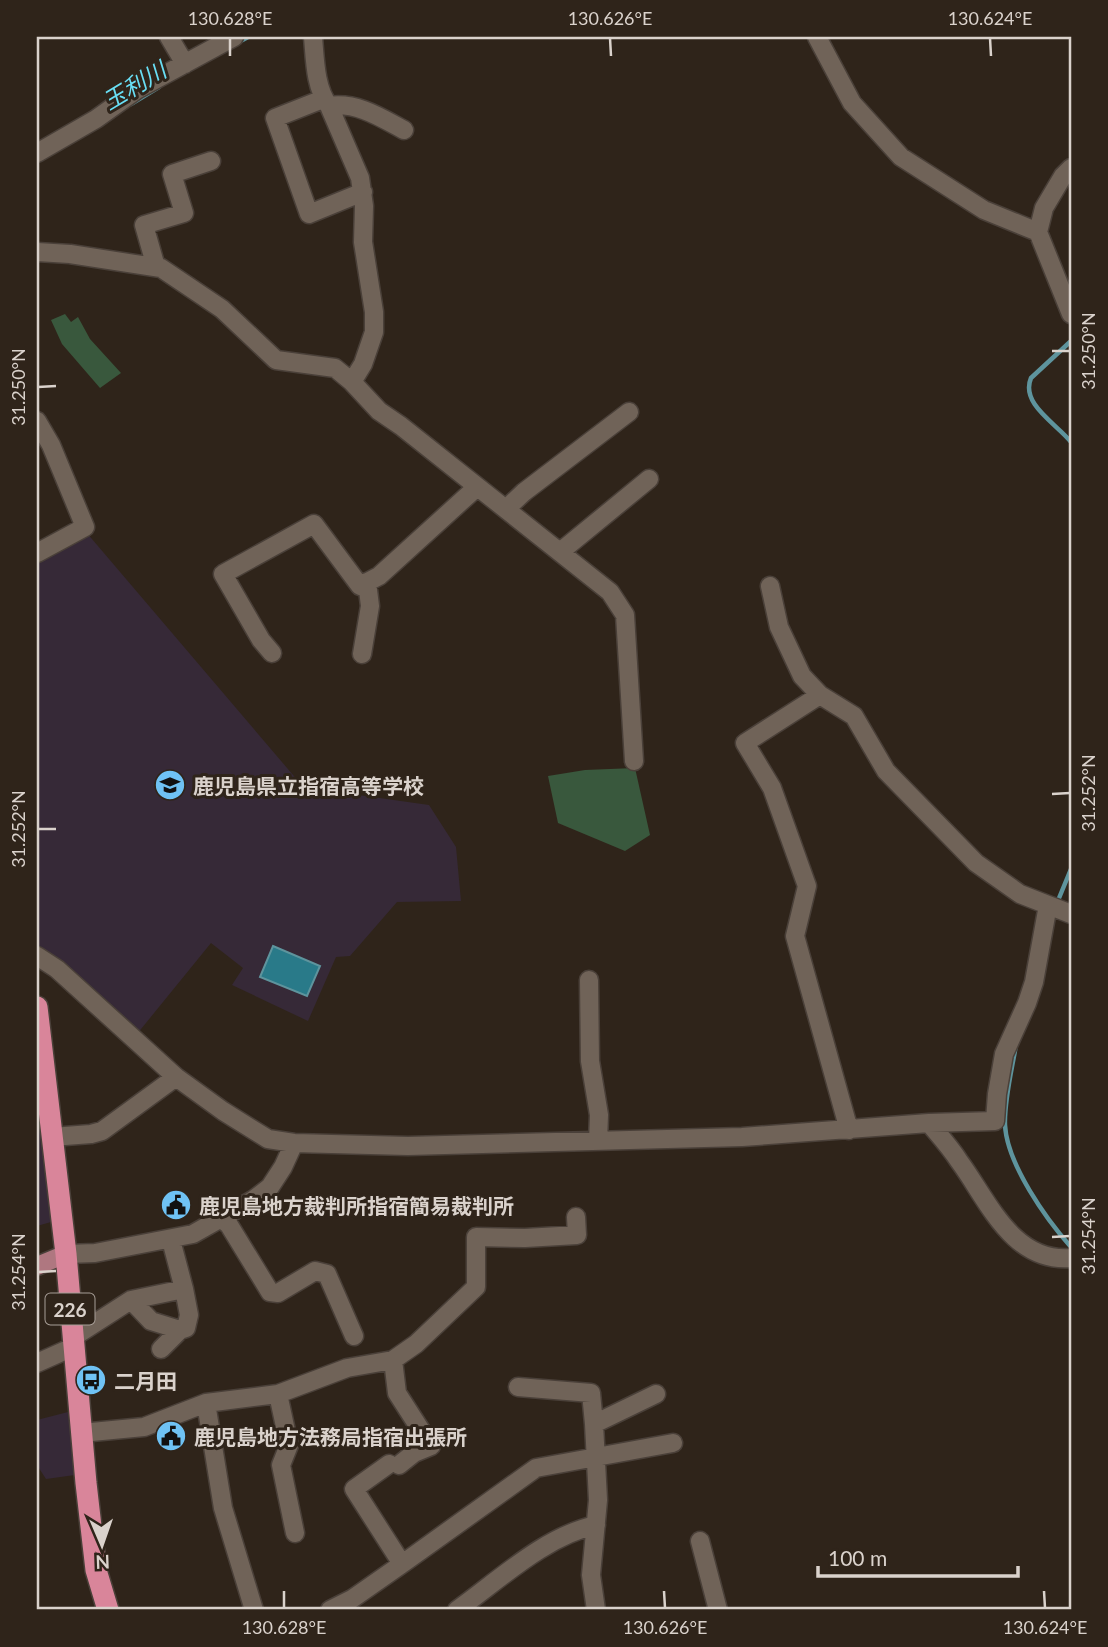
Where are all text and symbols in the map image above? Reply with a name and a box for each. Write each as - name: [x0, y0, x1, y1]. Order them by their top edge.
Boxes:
- text: 130.628°E: [188, 7, 272, 29]
- text: 130.626°E: [568, 7, 652, 29]
- text: 130.624°E: [948, 7, 1032, 29]
- water label: 玉利川: [97, 54, 173, 115]
- text: 31.250°N: [1077, 312, 1099, 390]
- text: 31.250°N: [7, 348, 29, 426]
- text: 31.252°N: [1077, 754, 1099, 832]
- school or university icon: 鹿児島県立指宿高等学校: [153, 768, 187, 802]
- place label: 鹿児島県立指宿高等学校: [193, 773, 424, 798]
- text: 31.252°N: [7, 790, 29, 868]
- public building icon: 鹿児島地方裁判所指宿簡易裁判所: [159, 1188, 193, 1222]
- place label: 鹿児島地方裁判所指宿簡易裁判所: [199, 1193, 514, 1218]
- text: 31.254°N: [1077, 1197, 1099, 1275]
- text: 31.254°N: [7, 1233, 29, 1311]
- road number: 226: [46, 1294, 94, 1324]
- bus stop icon: 二月田: [74, 1363, 108, 1397]
- place label: 二月田: [114, 1368, 177, 1393]
- public building icon: 鹿児島地方法務局指宿出張所: [154, 1419, 188, 1453]
- place label: 鹿児島地方法務局指宿出張所: [194, 1424, 467, 1449]
- north arrow: [66, 1510, 136, 1580]
- scale bar: [818, 1535, 1017, 1579]
- text: 100 m: [828, 1545, 887, 1570]
- text: N: [95, 1551, 110, 1574]
- text: 130.628°E: [242, 1616, 326, 1638]
- text: 130.626°E: [623, 1616, 707, 1638]
- text: 130.624°E: [1003, 1616, 1087, 1638]

